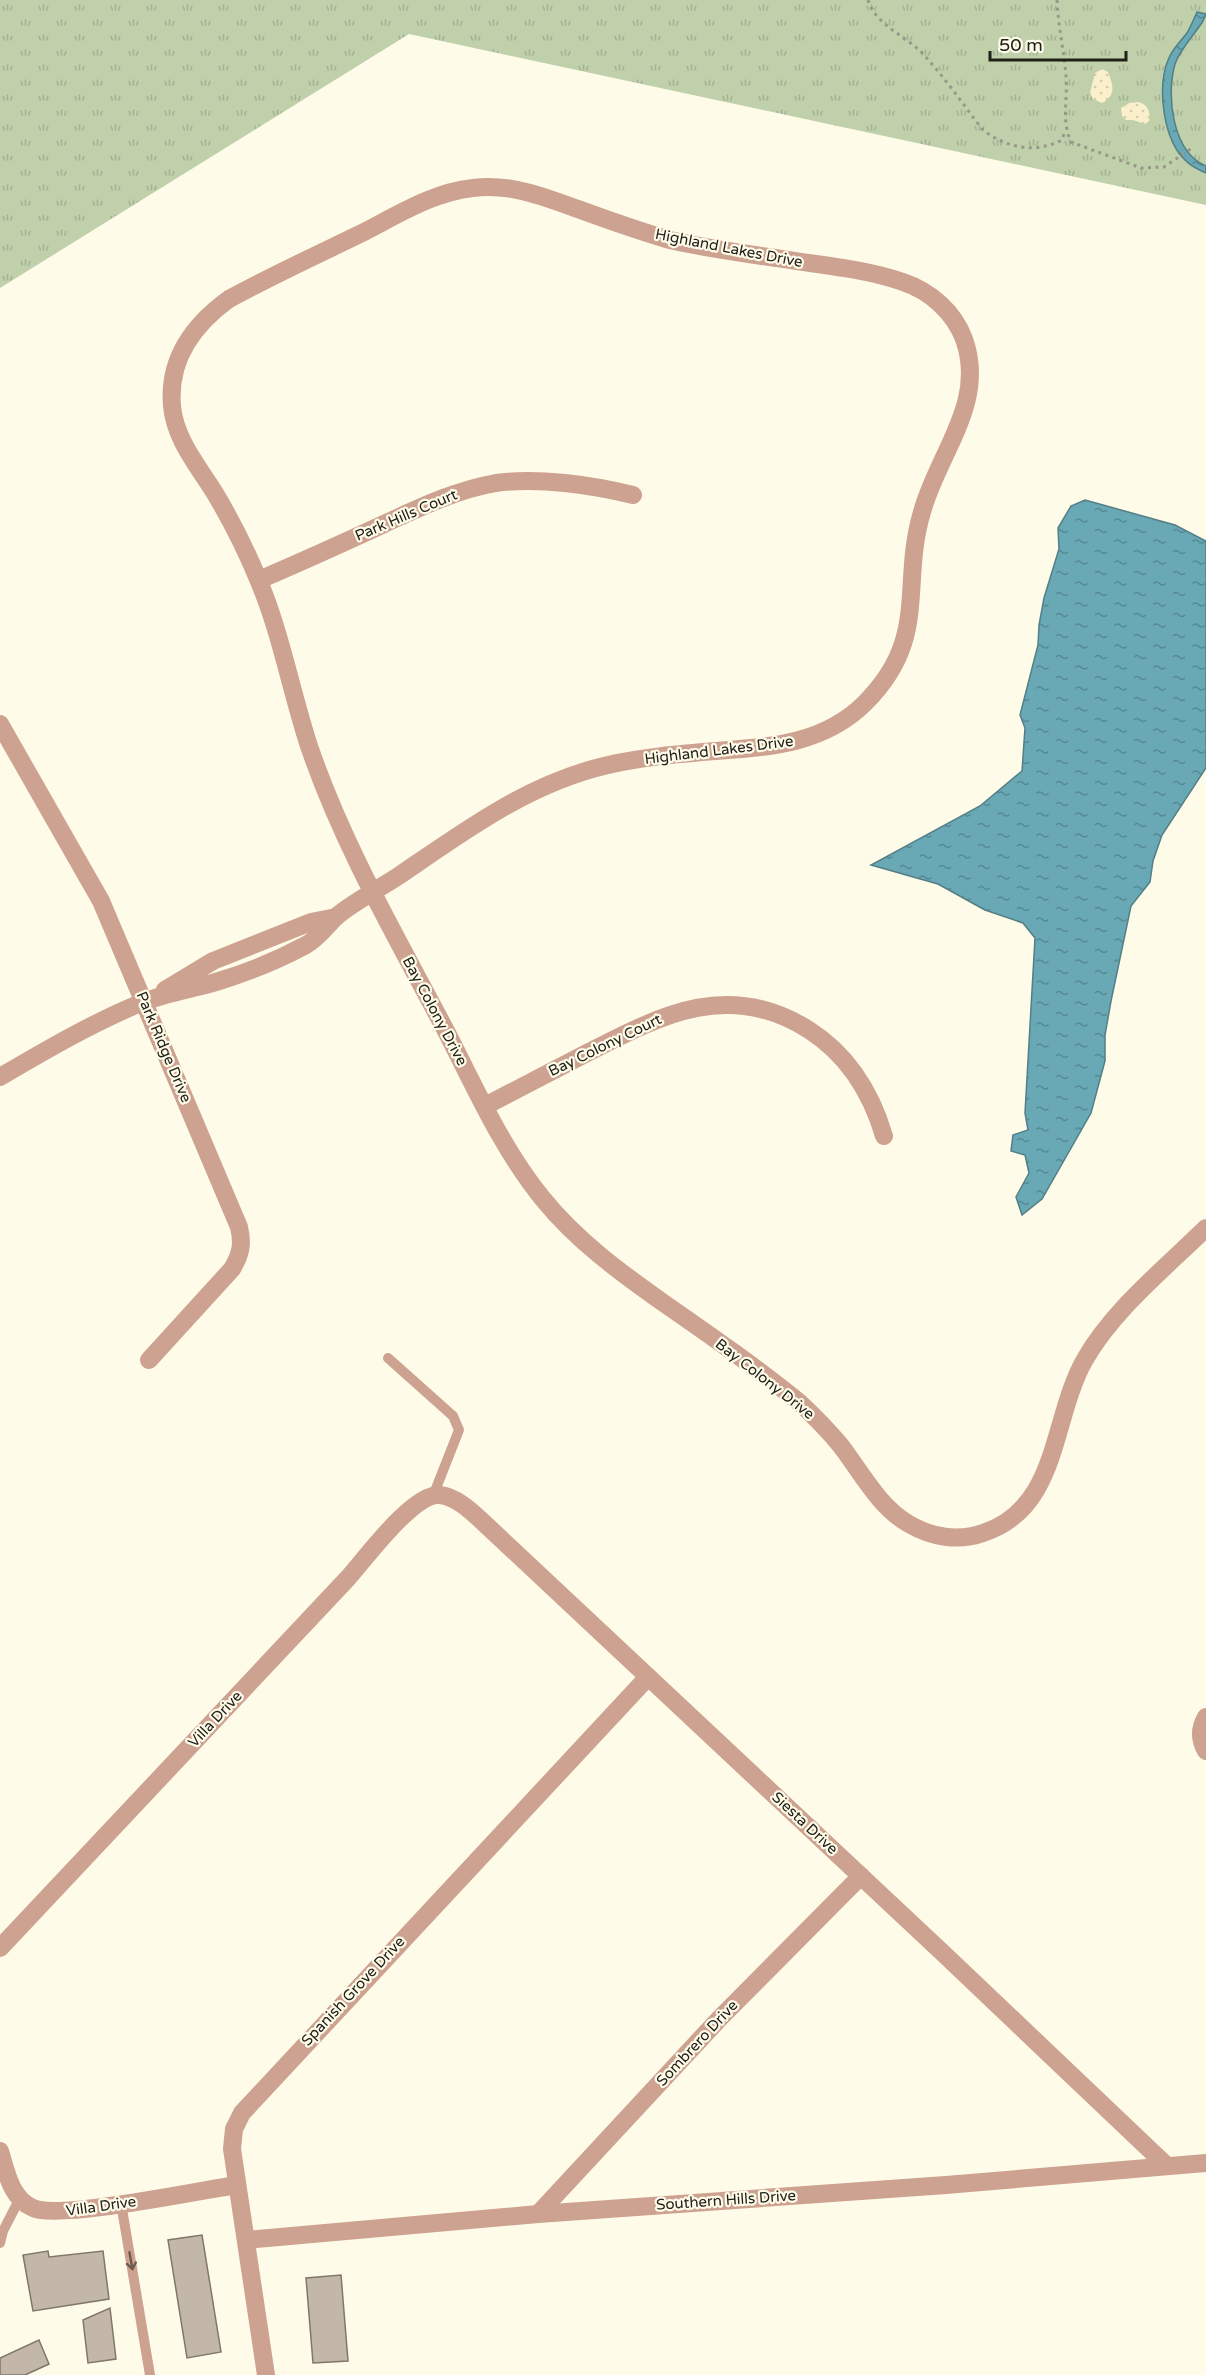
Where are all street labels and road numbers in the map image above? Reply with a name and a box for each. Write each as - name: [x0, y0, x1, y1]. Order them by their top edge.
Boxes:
- street label: Highland Lakes Drive: [654, 225, 804, 271]
- street label: Park Hills Court: [352, 485, 460, 545]
- street label: Highland Lakes Drive: [644, 732, 794, 768]
- street label: Bay Colony Drive: [399, 953, 471, 1069]
- street label: Park Ridge Drive: [133, 989, 195, 1105]
- street label: Bay Colony Court: [545, 1010, 665, 1080]
- street label: Bay Colony Drive: [712, 1335, 818, 1423]
- street label: Villa Drive: [184, 1687, 246, 1751]
- street label: Siesta Drive: [768, 1788, 842, 1858]
- street label: Spanish Grove Drive: [298, 1932, 408, 2050]
- street label: Sombrero Drive: [653, 1996, 741, 2090]
- street label: Southern Hills Drive: [656, 2186, 796, 2214]
- street label: Villa Drive: [65, 2192, 137, 2220]

